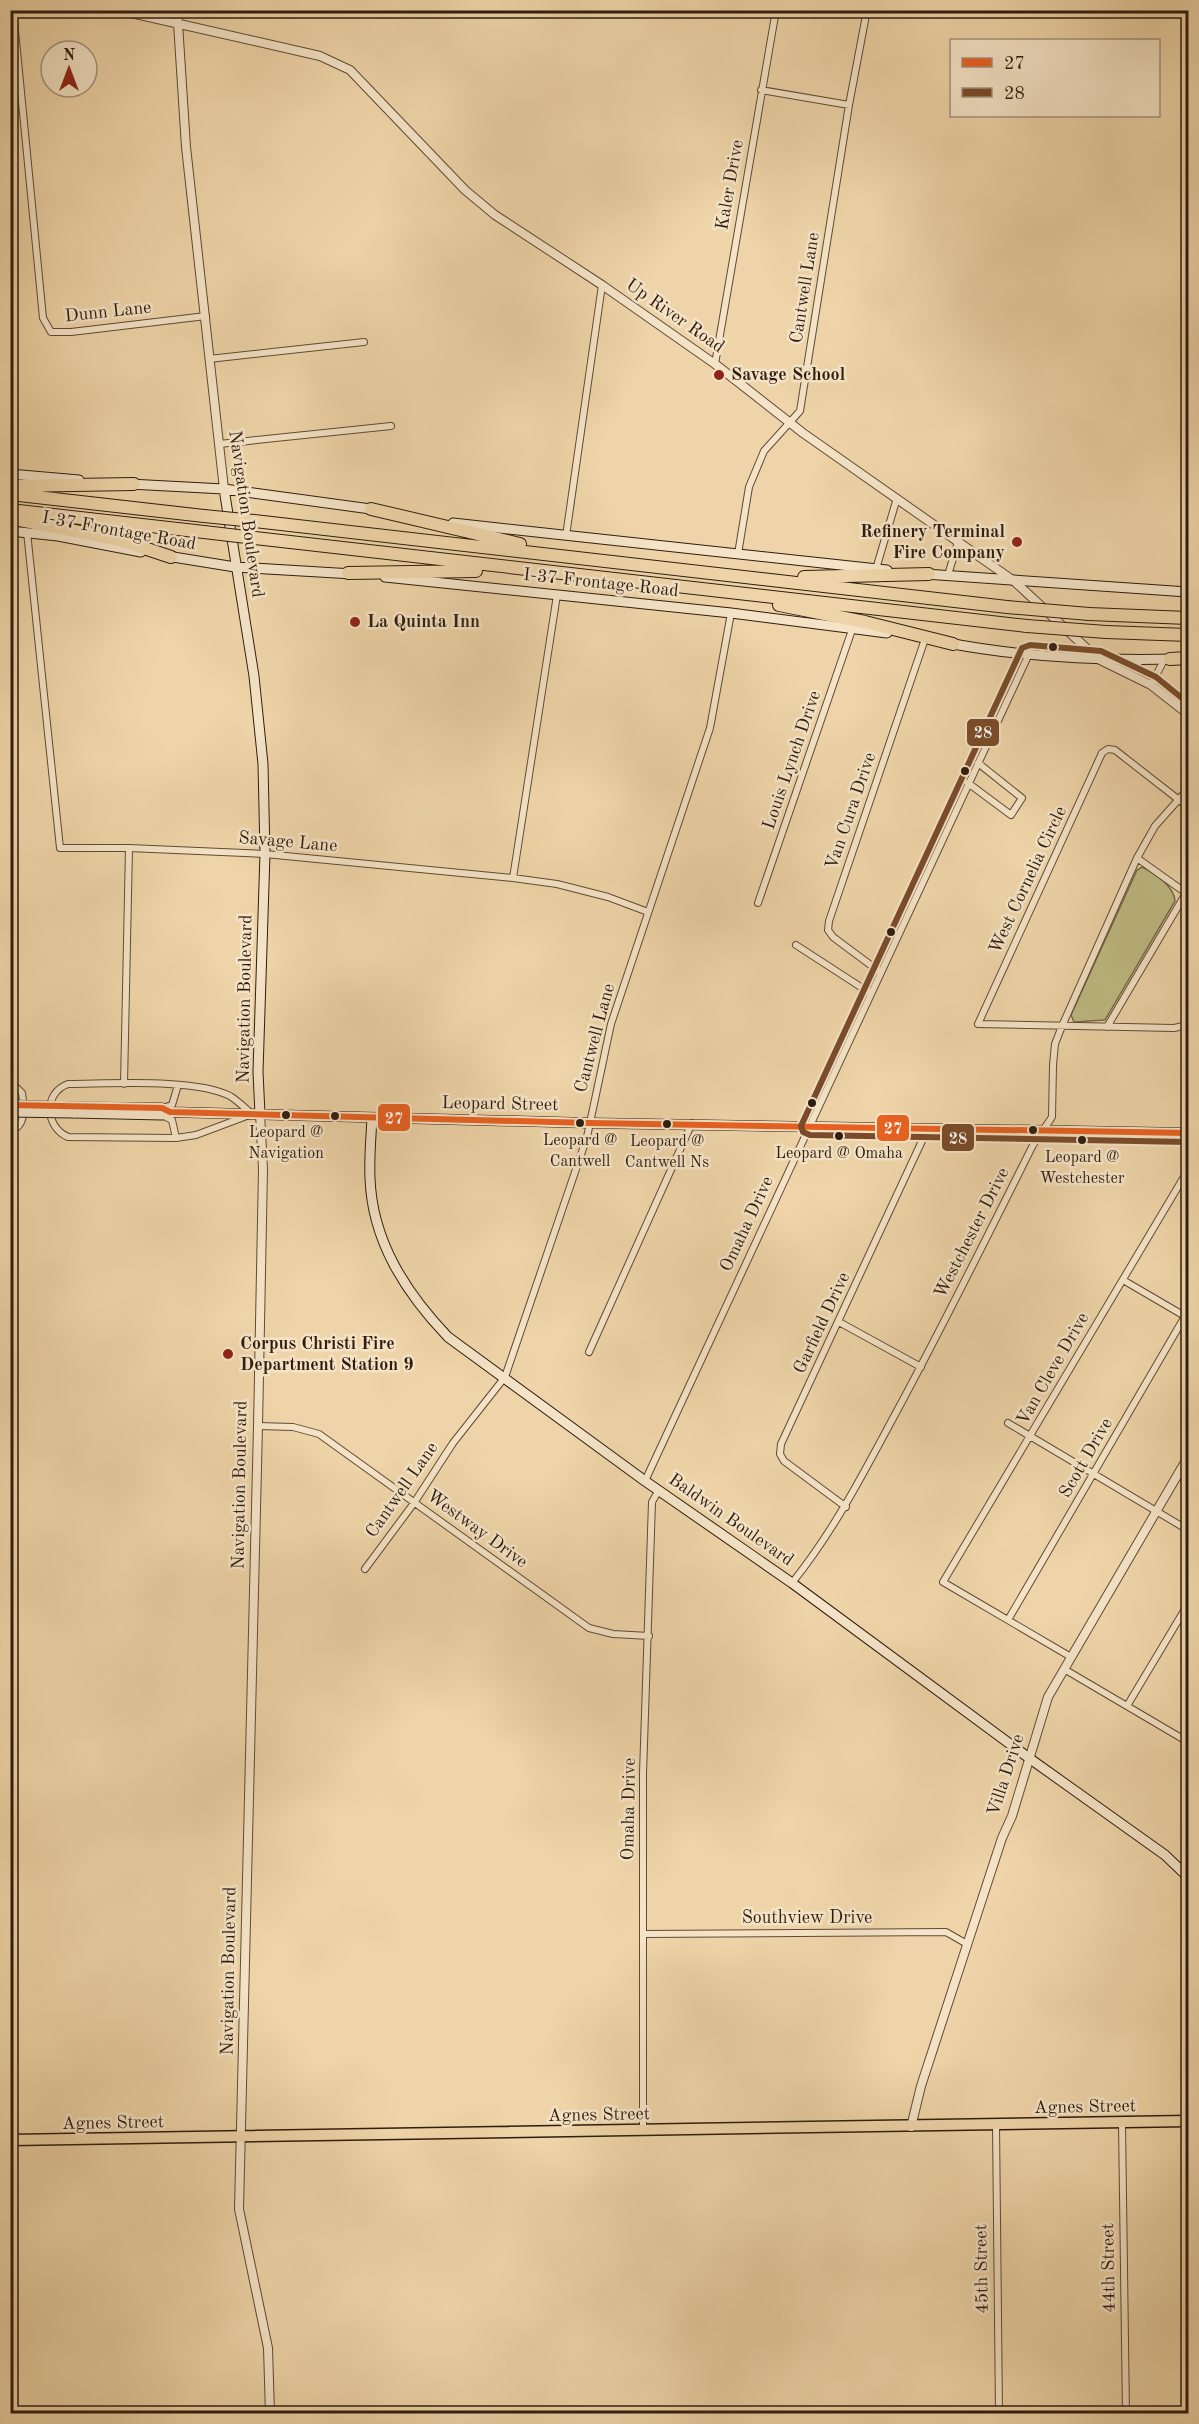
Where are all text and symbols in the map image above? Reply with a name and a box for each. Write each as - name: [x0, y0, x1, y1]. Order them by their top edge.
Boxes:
- north arrow: [39, 39, 99, 99]
- legend: [950, 39, 1160, 117]
- text: N: [63, 48, 76, 64]
- text: 27: [1004, 55, 1025, 73]
- text: 28: [1004, 85, 1025, 103]
- street label: Kaler Drive: [713, 138, 747, 232]
- street label: Cantwell Lane: [787, 231, 823, 345]
- street label: Up River Road: [622, 275, 728, 357]
- street label: Dunn Lane: [64, 298, 152, 326]
- place label: Savage School: [731, 366, 846, 384]
- marker: Savage School: [712, 368, 726, 382]
- street label: Navigation Boulevard: [225, 429, 267, 599]
- street label: I-37 Frontage Road: [41, 509, 197, 553]
- place label: Refinery Terminal Fire Company: [860, 523, 1005, 562]
- marker: Refinery Terminal Fire Company: [1010, 535, 1024, 549]
- street label: I-37 Frontage Road: [522, 566, 680, 600]
- place label: La Quinta Inn: [367, 613, 480, 631]
- marker: La Quinta Inn: [348, 615, 362, 629]
- unlabelled marker: [1047, 641, 1059, 653]
- street label: Louis Lynch Drive: [760, 688, 824, 832]
- line badge: 28: [966, 718, 1000, 747]
- text: 28: [974, 726, 992, 742]
- street label: Van Cura Drive: [823, 750, 879, 872]
- unlabelled marker: [959, 765, 971, 777]
- street label: West Cornelia Circle: [986, 804, 1070, 956]
- street label: Savage Lane: [238, 829, 338, 855]
- street label: Navigation Boulevard: [235, 914, 255, 1084]
- unlabelled marker: [885, 926, 897, 938]
- street label: Cantwell Lane: [572, 982, 618, 1094]
- street label: Leopard Street: [441, 1094, 559, 1114]
- unlabelled marker: [806, 1097, 818, 1109]
- line badge: 27: [377, 1103, 411, 1132]
- marker: Leopard @ Navigation: [280, 1109, 292, 1121]
- unlabelled marker: [329, 1110, 341, 1122]
- text: 27: [385, 1112, 403, 1128]
- line badge: 27: [876, 1114, 910, 1142]
- marker: Leopard @ Cantwell: [574, 1117, 586, 1129]
- marker: Leopard @ Cantwell Ns: [661, 1118, 673, 1130]
- text: 27: [884, 1122, 902, 1138]
- line badge: 28: [941, 1123, 975, 1152]
- unlabelled marker: [1027, 1124, 1039, 1136]
- place label: Leopard @ Navigation: [248, 1125, 324, 1162]
- marker: Leopard @ Omaha: [833, 1130, 845, 1142]
- text: 28: [949, 1132, 967, 1148]
- place label: Leopard @ Cantwell: [543, 1133, 617, 1170]
- place label: Leopard @ Cantwell Ns: [625, 1134, 709, 1171]
- marker: Leopard @ Westchester: [1076, 1134, 1088, 1146]
- place label: Leopard @ Omaha: [775, 1146, 903, 1162]
- place label: Leopard @ Westchester: [1040, 1150, 1125, 1187]
- street label: Westchester Drive: [931, 1165, 1013, 1301]
- street label: Omaha Drive: [717, 1174, 777, 1274]
- street label: Garfield Drive: [791, 1270, 853, 1376]
- street label: Van Cleve Drive: [1014, 1310, 1092, 1428]
- place label: Corpus Christi Fire Department Station 9: [240, 1335, 414, 1374]
- marker: Corpus Christi Fire Department Station 9: [221, 1347, 235, 1361]
- street label: Navigation Boulevard: [230, 1400, 250, 1570]
- street label: Scott Drive: [1056, 1415, 1116, 1501]
- street label: Cantwell Lane: [362, 1439, 442, 1541]
- street label: Baldwin Boulevard: [665, 1470, 797, 1570]
- street label: Westway Drive: [423, 1487, 531, 1571]
- street label: Villa Drive: [984, 1732, 1028, 1818]
- street label: Omaha Drive: [619, 1757, 639, 1861]
- street label: Navigation Boulevard: [219, 1886, 239, 2056]
- street label: Southview Drive: [742, 1909, 872, 1927]
- street label: Agnes Street: [1034, 2097, 1136, 2117]
- street label: Agnes Street: [548, 2105, 650, 2125]
- street label: Agnes Street: [62, 2113, 164, 2133]
- street label: 44th Street: [1099, 2223, 1119, 2313]
- street label: 45th Street: [972, 2224, 992, 2314]

